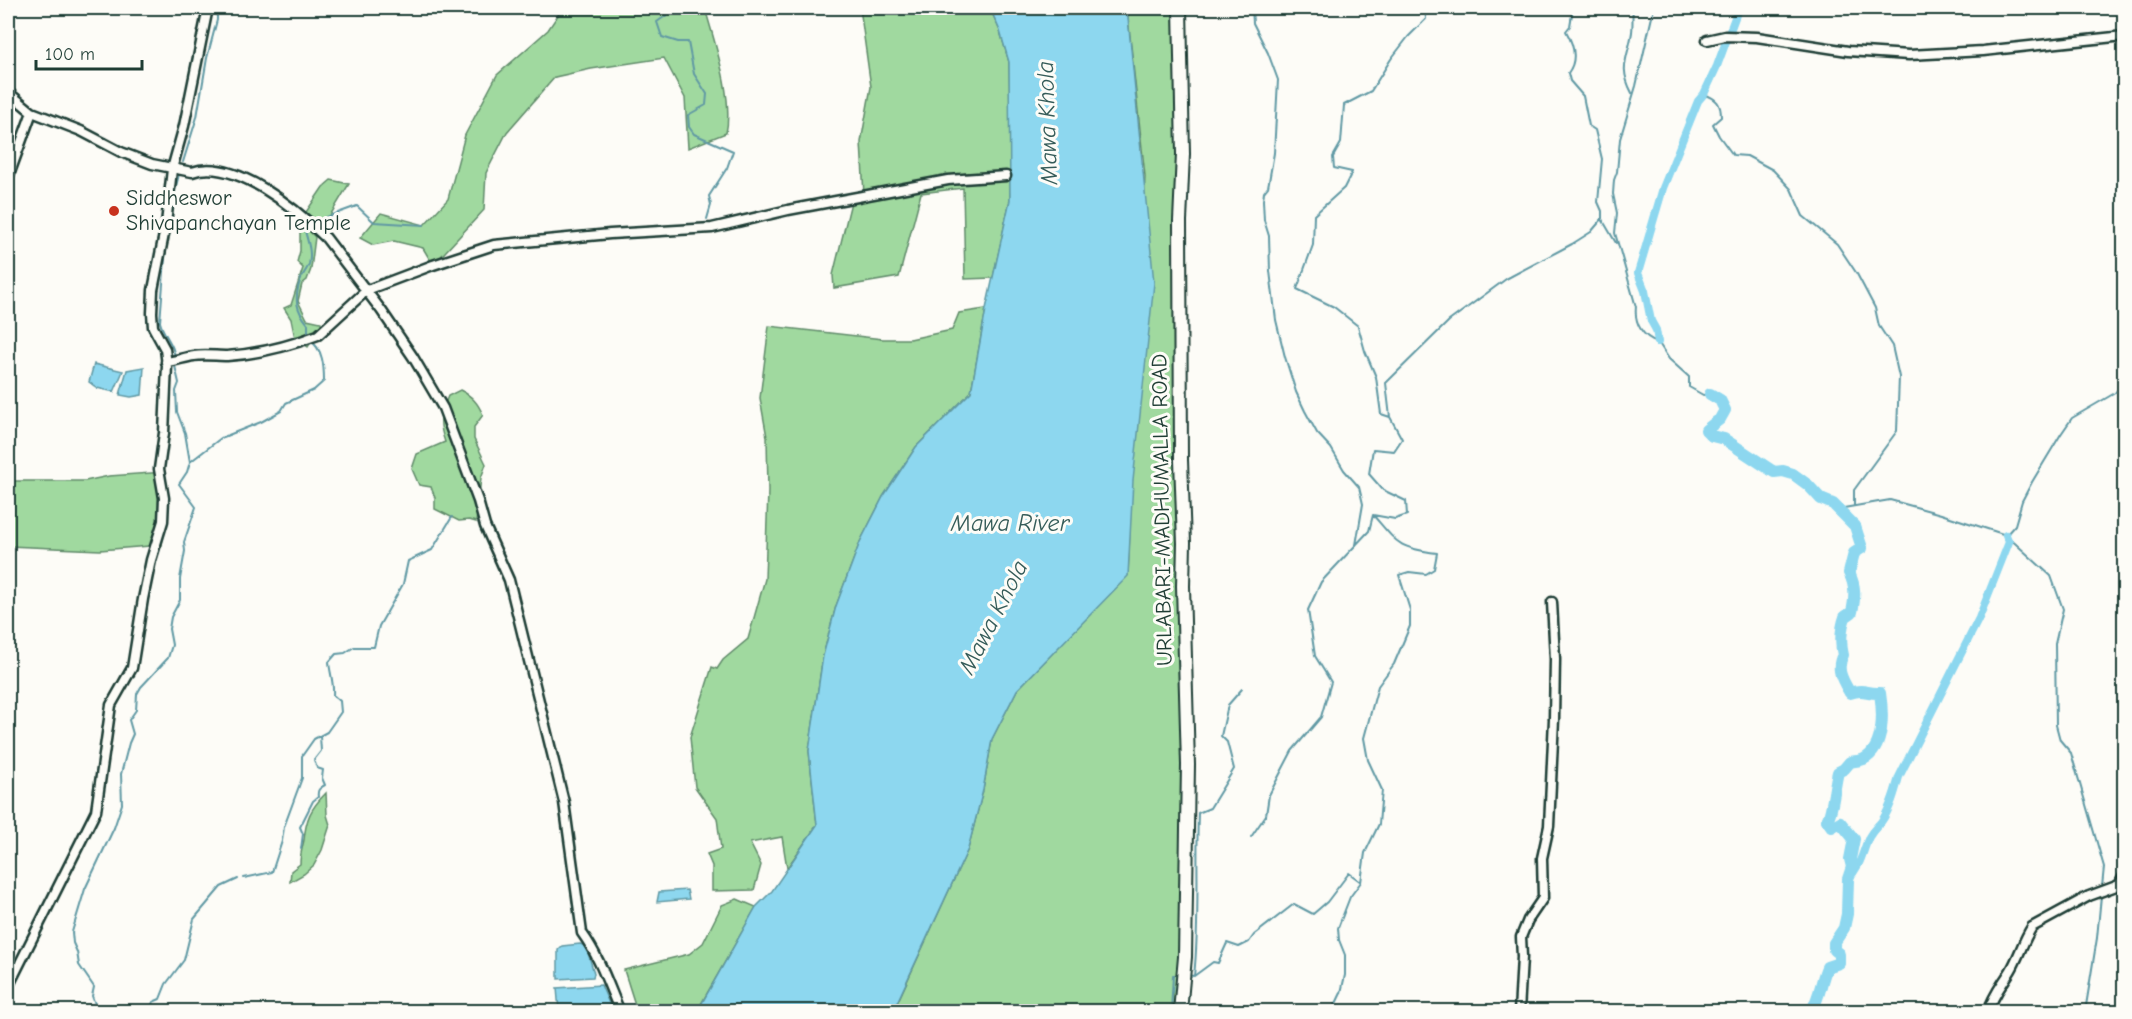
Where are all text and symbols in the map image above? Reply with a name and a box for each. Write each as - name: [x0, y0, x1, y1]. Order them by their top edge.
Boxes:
- scale bar: [36, 33, 142, 71]
- text: 100 m: [45, 44, 95, 65]
- water label: Mawa Khola: [1031, 61, 1063, 186]
- place label: Siddheswor Shivapanchayan Temple: [126, 185, 351, 236]
- marker: Siddheswor Shivapanchayan Temple: [107, 204, 121, 218]
- street label: URLABARI-MADHUMALLA ROAD: [1146, 354, 1178, 666]
- water label: Mawa River: [950, 509, 1071, 537]
- water label: Mawa Khola: [952, 556, 1034, 679]

